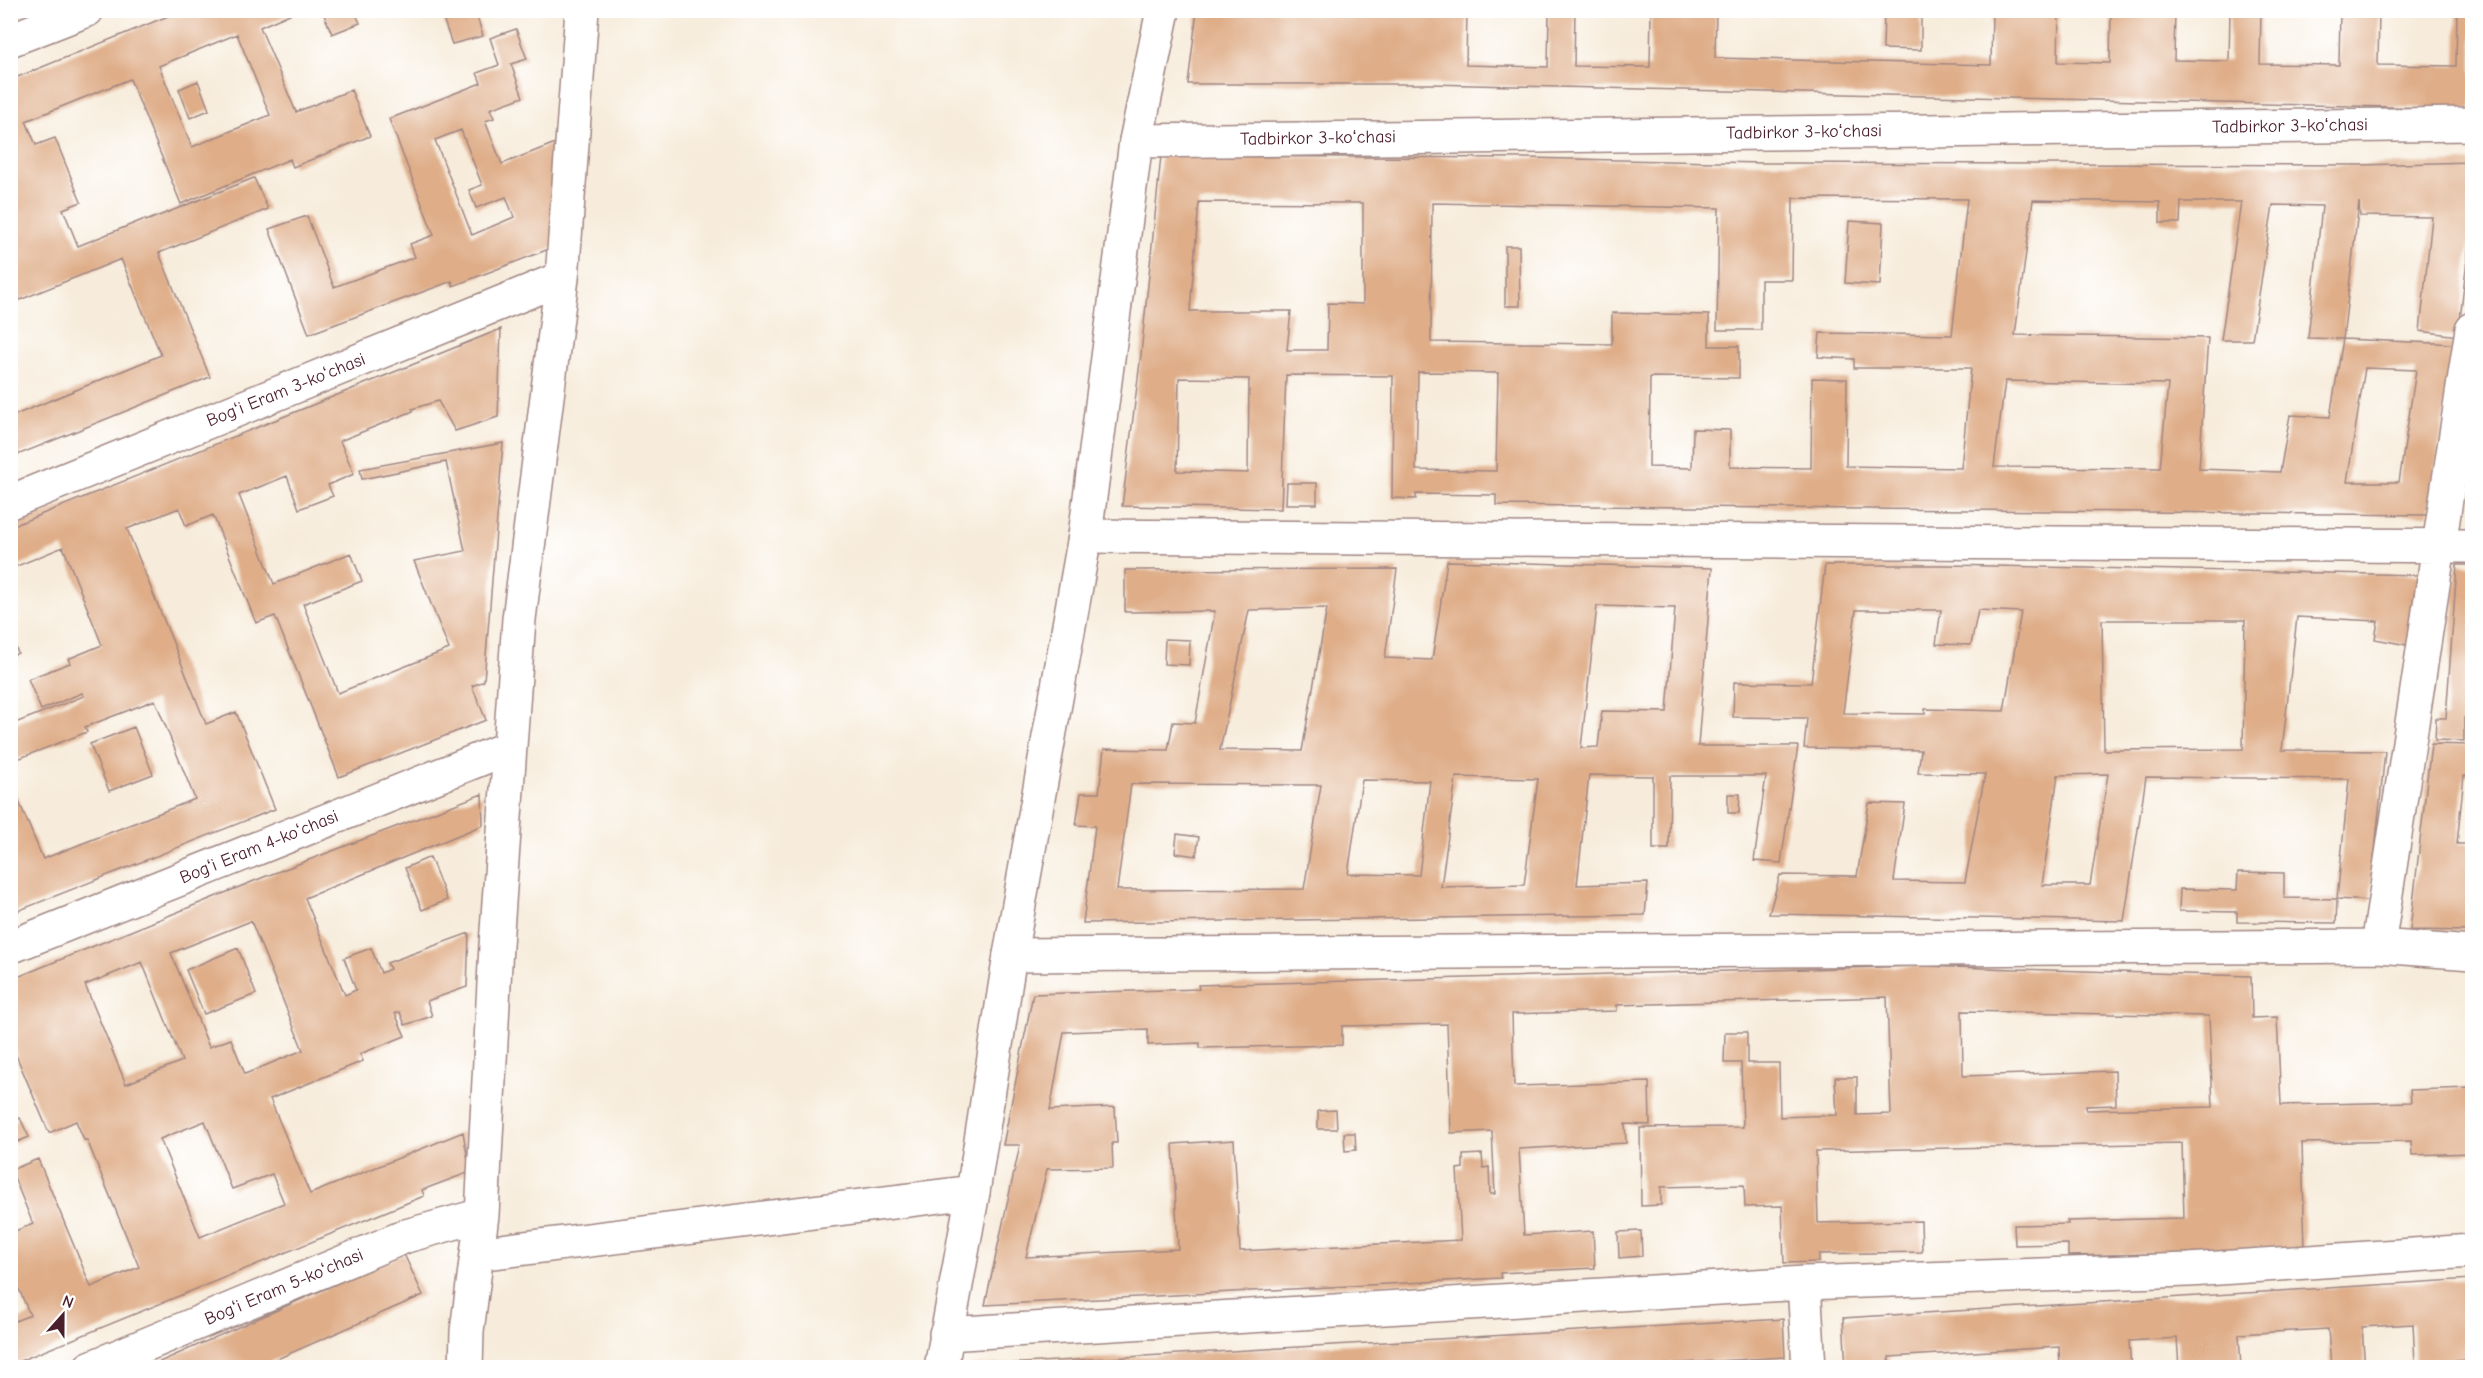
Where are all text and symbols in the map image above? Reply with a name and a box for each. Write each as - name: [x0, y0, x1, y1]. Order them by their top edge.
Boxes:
- street label: Tadbirkor 3-koʻchasi: [2212, 114, 2368, 138]
- street label: Tadbirkor 3-koʻchasi: [1726, 120, 1882, 144]
- street label: Tadbirkor 3-koʻchasi: [1240, 126, 1396, 150]
- street label: Bogʻi Eram 3-koʻchasi: [203, 349, 369, 431]
- street label: Bogʻi Eram 4-koʻchasi: [177, 806, 341, 888]
- street label: Bogʻi Eram 5-koʻchasi: [202, 1244, 366, 1330]
- north arrow: [33, 1285, 93, 1345]
- text: N: [60, 1292, 76, 1312]

